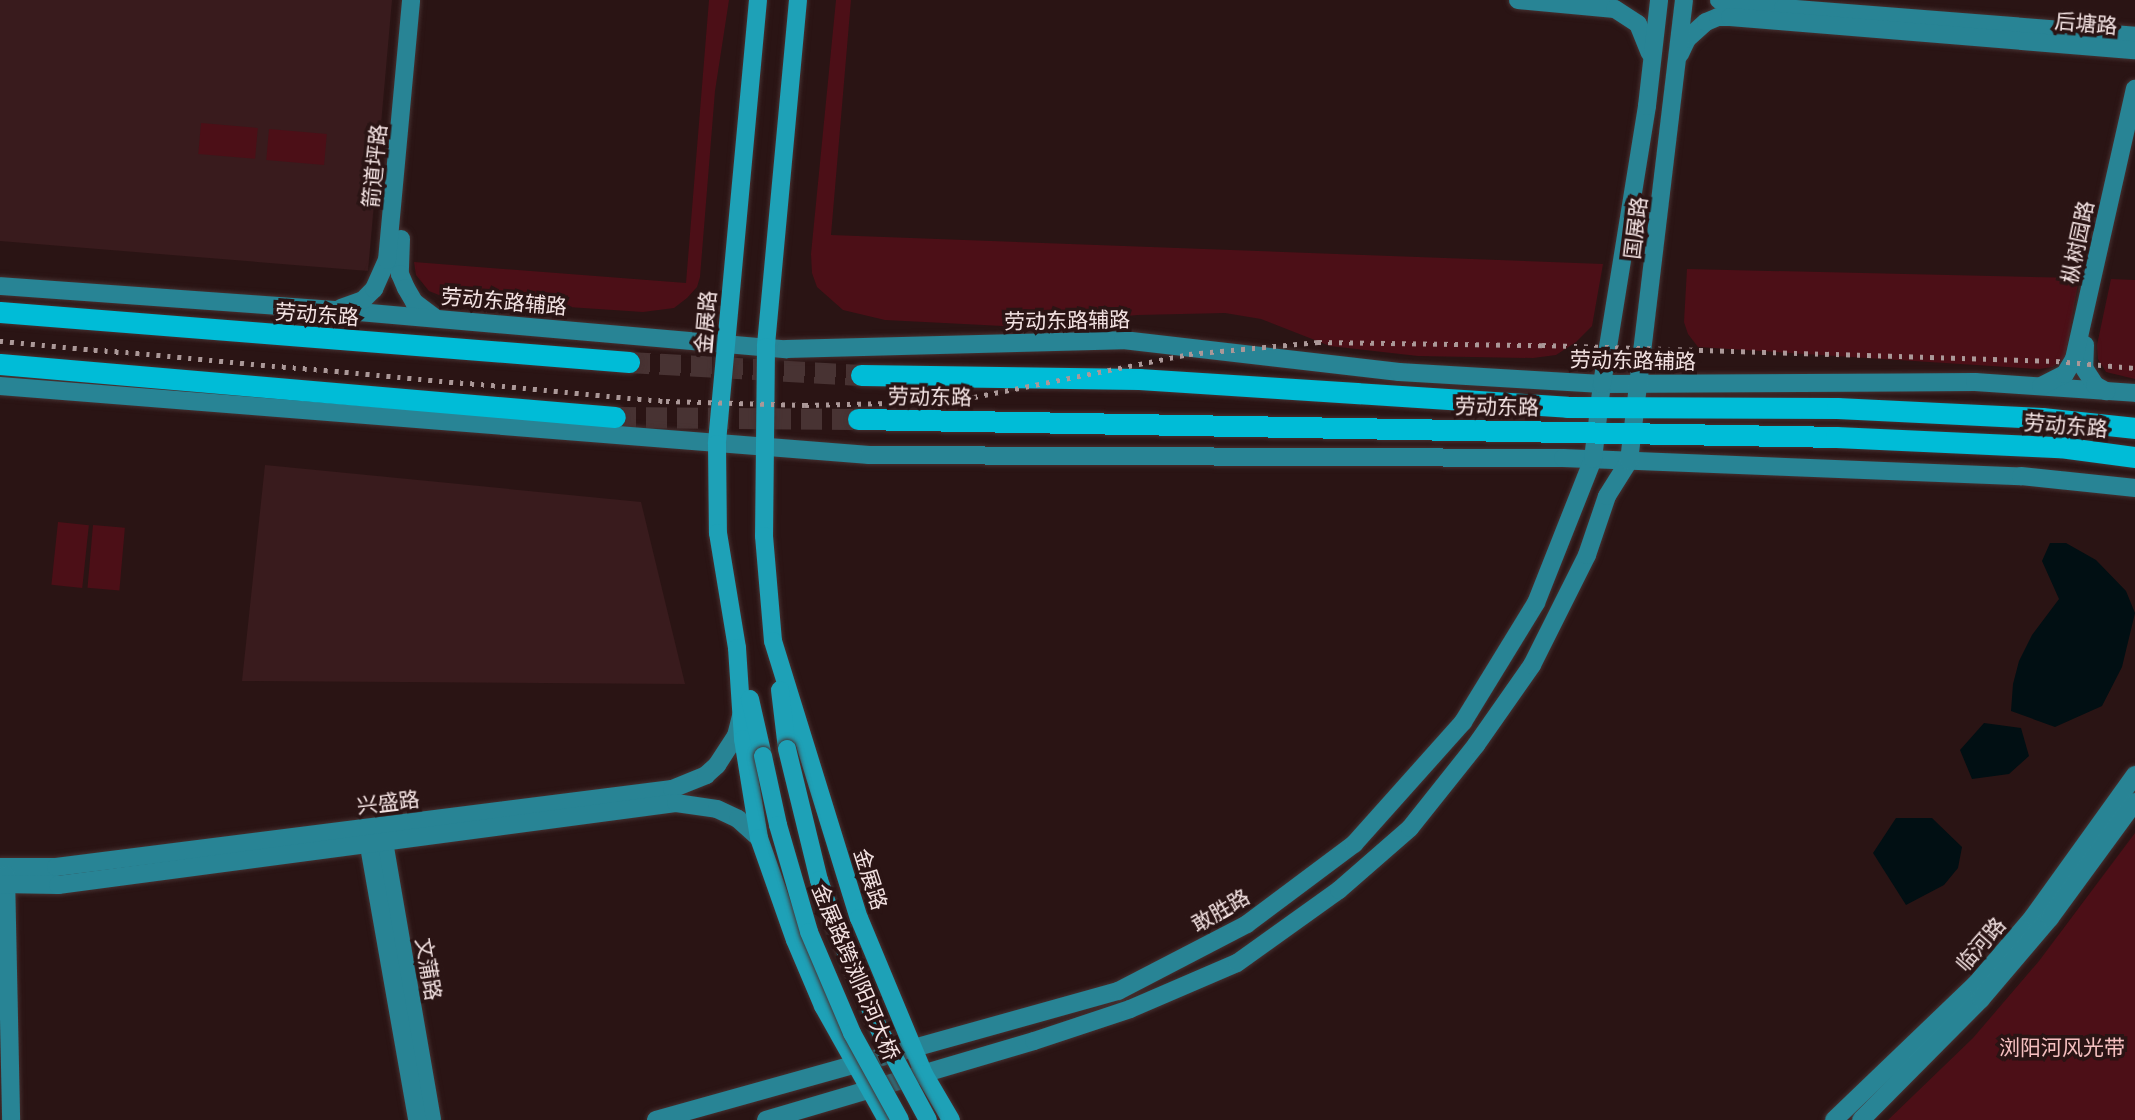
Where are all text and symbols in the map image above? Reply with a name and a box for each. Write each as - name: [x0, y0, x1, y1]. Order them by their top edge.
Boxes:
- street label: 后塘路: [2054, 8, 2118, 38]
- street label: 箭道坪路: [357, 123, 391, 209]
- street label: 国展路: [1619, 195, 1651, 261]
- street label: 枞树园路: [2056, 198, 2098, 286]
- street label: 劳动东路辅路: [440, 283, 568, 319]
- street label: 金展路: [690, 290, 720, 354]
- street label: 劳动东路: [274, 299, 360, 329]
- street label: 劳动东路辅路: [1004, 306, 1130, 334]
- street label: 劳动东路辅路: [1570, 346, 1696, 374]
- street label: 劳动东路: [888, 383, 972, 409]
- street label: 劳动东路: [1455, 393, 1539, 419]
- street label: 劳动东路: [2023, 409, 2109, 441]
- street label: 兴盛路: [355, 786, 421, 818]
- street label: 金展路: [849, 845, 893, 913]
- street label: 金展路跨浏阳河大桥: [807, 880, 905, 1064]
- street label: 敢胜路: [1186, 883, 1254, 937]
- street label: 临河路: [1950, 912, 2010, 976]
- street label: 文蒲路: [411, 936, 447, 1002]
- park label: 浏阳河风光带: [1999, 1034, 2125, 1060]

